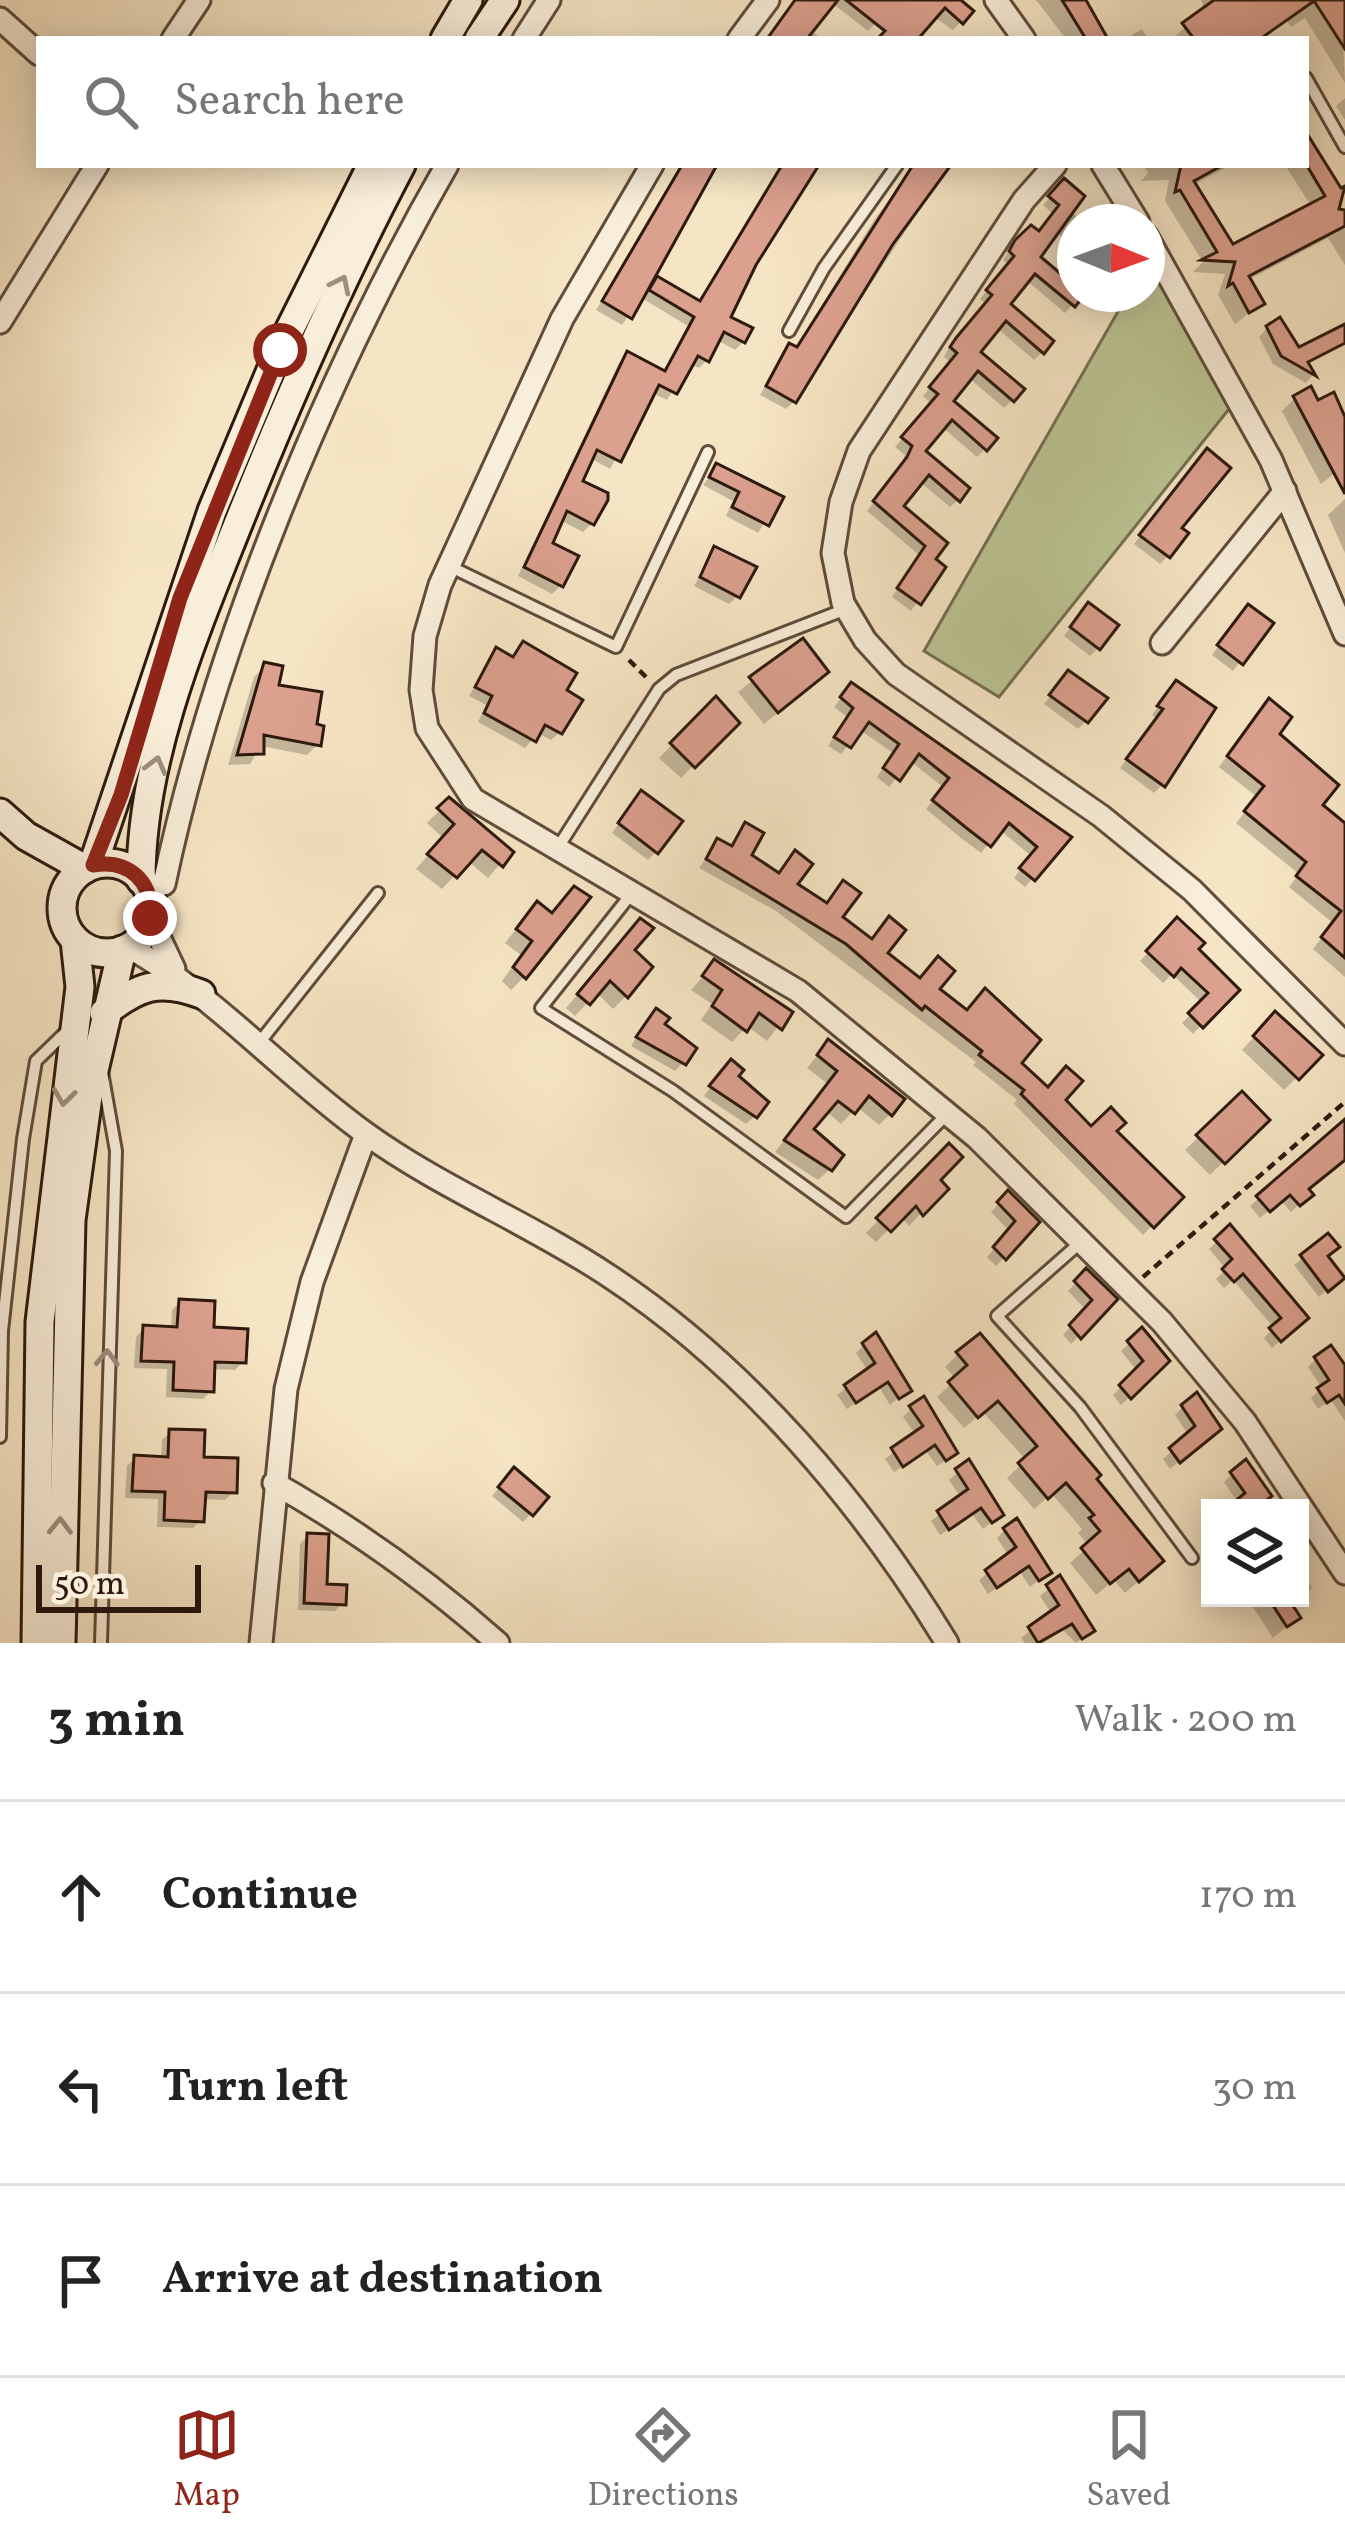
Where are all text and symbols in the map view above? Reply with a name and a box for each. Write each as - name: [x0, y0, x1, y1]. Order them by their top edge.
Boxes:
- search box: [36, 36, 1309, 168]
- icon: search: [78, 69, 144, 135]
- text: Search here: [174, 71, 405, 134]
- north arrow: [1057, 204, 1165, 312]
- one-way arrow: [326, 275, 350, 296]
- route start: [253, 323, 307, 377]
- one-way arrow: [141, 755, 166, 776]
- route end: [123, 891, 177, 945]
- one-way arrow: [52, 1087, 78, 1107]
- one-way arrow: [93, 1348, 119, 1367]
- map controls: [1201, 1499, 1309, 1607]
- button: layers: [1201, 1499, 1309, 1607]
- one-way arrow: [47, 1516, 73, 1535]
- scale bar: [36, 1559, 201, 1612]
- text: 50 m: [54, 1563, 125, 1609]
- text: 3 min: [48, 1686, 185, 1757]
- text: Walk · 200 m: [1075, 1694, 1297, 1748]
- icon: ahead: [48, 1864, 114, 1930]
- text: Continue: [162, 1865, 358, 1928]
- text: 170 m: [1199, 1870, 1297, 1924]
- icon: left: [48, 2056, 114, 2122]
- text: Turn left: [162, 2057, 348, 2120]
- text: 30 m: [1212, 2062, 1297, 2116]
- icon: arrive: [48, 2248, 114, 2314]
- text: Arrive at destination: [162, 2249, 603, 2312]
- tab: Map: [174, 2402, 240, 2520]
- tab: Directions: [587, 2402, 739, 2520]
- tab: Saved: [1086, 2402, 1171, 2520]

